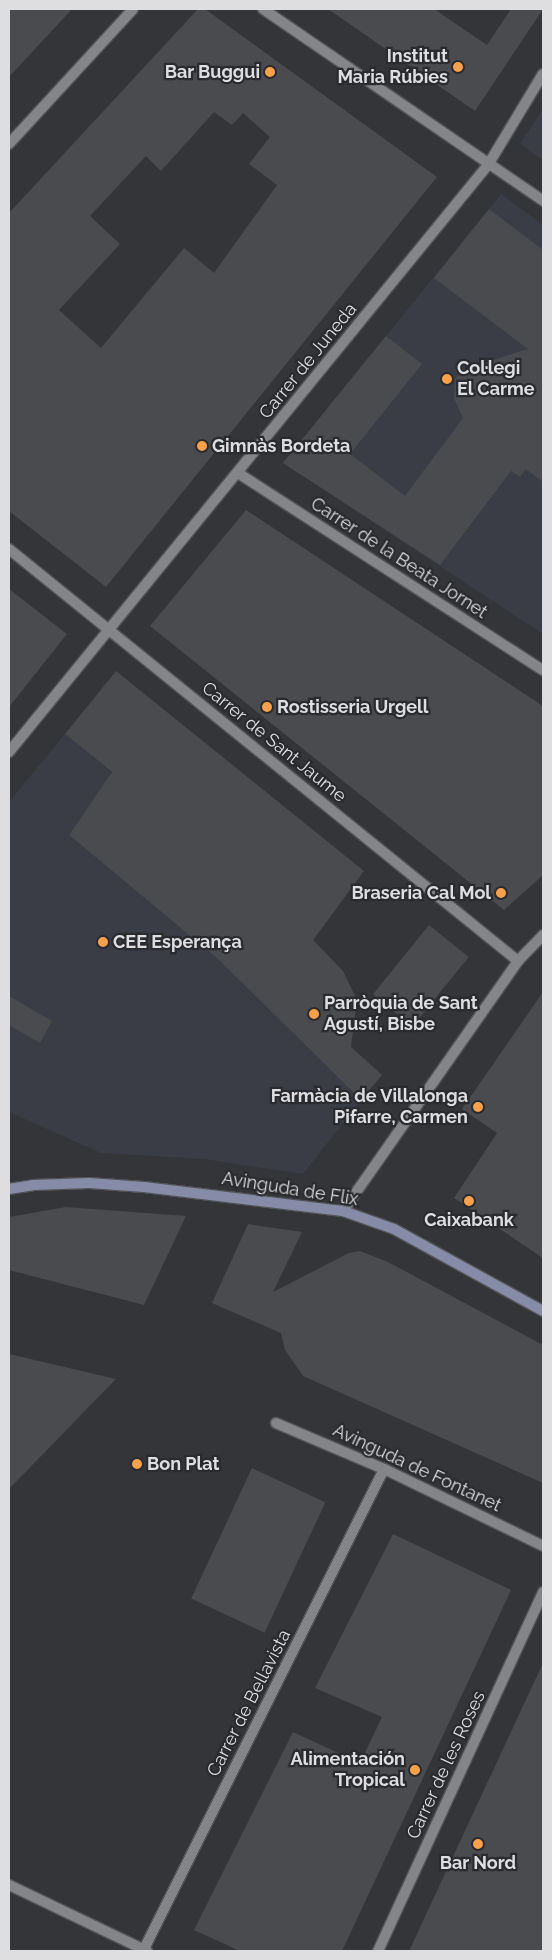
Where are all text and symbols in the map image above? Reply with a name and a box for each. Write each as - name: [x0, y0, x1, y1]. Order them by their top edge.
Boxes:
- place label: Institut Maria Rúbies: [337, 46, 448, 88]
- place label: Bar Buggui: [164, 61, 260, 83]
- marker: Institut Maria Rúbies: [452, 61, 464, 73]
- marker: Bar Buggui: [264, 66, 276, 78]
- street label: Carrer de Juneda: [254, 298, 362, 424]
- place label: Col·legi El Carme: [457, 358, 535, 400]
- marker: Col·legi El Carme: [441, 373, 453, 385]
- place label: Gimnàs Bordeta: [212, 435, 350, 457]
- marker: Gimnàs Bordeta: [196, 440, 208, 452]
- street label: Carrer de la Beata Jornet: [306, 493, 492, 623]
- street label: Carrer de Sant Jaume: [197, 677, 351, 807]
- place label: Rostisseria Urgell: [277, 696, 428, 718]
- marker: Rostisseria Urgell: [261, 701, 273, 713]
- place label: Braseria Cal Mol: [351, 882, 491, 904]
- marker: Braseria Cal Mol: [495, 887, 507, 899]
- place label: CEE Esperança: [113, 931, 242, 953]
- marker: CEE Esperança: [97, 936, 109, 948]
- place label: Parròquia de Sant Agustí, Bisbe: [324, 993, 478, 1036]
- marker: Parròquia de Sant Agustí, Bisbe: [308, 1008, 320, 1020]
- place label: Farmàcia de Villalonga Pifarre, Carmen: [270, 1086, 468, 1128]
- marker: Farmàcia de Villalonga Pifarre, Carmen: [472, 1101, 484, 1113]
- street label: Avinguda de Flix: [220, 1168, 360, 1210]
- marker: Caixabank: [463, 1195, 475, 1207]
- place label: Caixabank: [424, 1209, 514, 1231]
- street label: Avinguda de Fontanet: [329, 1419, 505, 1517]
- place label: Bon Plat: [147, 1453, 219, 1475]
- marker: Bon Plat: [131, 1458, 143, 1470]
- street label: Carrer de Bellavista: [203, 1626, 295, 1780]
- street label: Carrer de les Roses: [402, 1687, 490, 1843]
- place label: Alimentación Tropical: [291, 1749, 405, 1792]
- marker: Alimentación Tropical: [409, 1764, 421, 1776]
- marker: Bar Nord: [472, 1838, 484, 1850]
- place label: Bar Nord: [440, 1852, 516, 1874]

